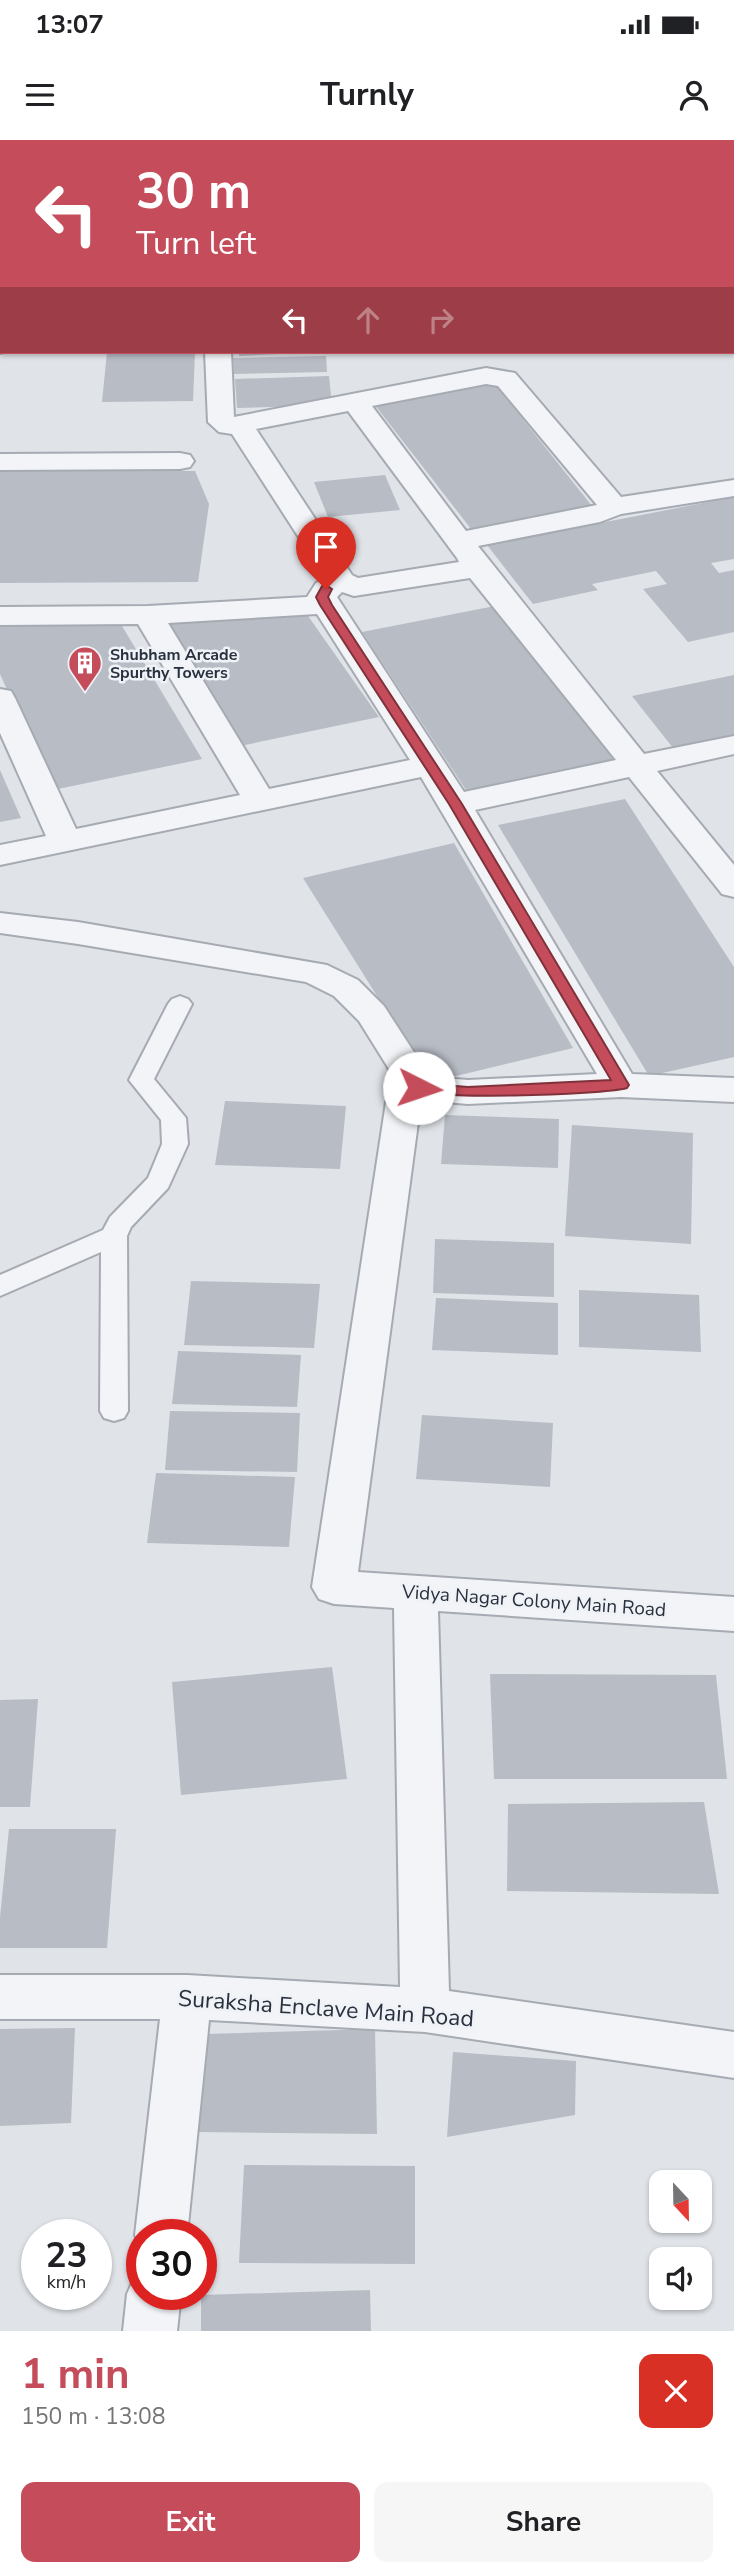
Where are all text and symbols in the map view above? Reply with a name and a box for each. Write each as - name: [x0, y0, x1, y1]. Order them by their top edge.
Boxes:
- text: 13:07: [35, 7, 104, 42]
- text: Turnly: [320, 73, 414, 116]
- icon: menu: [21, 76, 59, 114]
- icon: person: [675, 76, 713, 114]
- text: 30 m: [136, 158, 251, 225]
- icon: left: [21, 168, 112, 259]
- text: Turn left: [136, 222, 256, 265]
- icon: left: [276, 301, 314, 339]
- icon: ahead: [349, 301, 387, 339]
- icon: right: [422, 301, 460, 339]
- pin: [296, 517, 356, 589]
- icon: arrive: [307, 528, 345, 566]
- building icon: Shubham Arcade Spurthy Towers: [66, 644, 104, 693]
- place label: Shubham Arcade Spurthy Towers: [110, 644, 238, 684]
- position arrow: [382, 1051, 456, 1125]
- street label: Vidya Nagar Colony Main Road: [400, 1579, 667, 1623]
- street label: Suraksha Enclave Main Road: [177, 1983, 475, 2034]
- north arrow: [649, 2170, 712, 2233]
- map controls: [649, 2170, 712, 2310]
- speed limit sign: 30: [126, 2219, 217, 2310]
- text: 23: [45, 2232, 88, 2279]
- button: sound: [649, 2247, 712, 2310]
- text: km/h: [47, 2270, 86, 2294]
- text: 1 min: [21, 2346, 130, 2403]
- button: close: [639, 2354, 713, 2428]
- text: 150 m · 13:08: [21, 2401, 166, 2432]
- button: Exit: [21, 2482, 360, 2562]
- button: Share: [374, 2482, 713, 2562]

